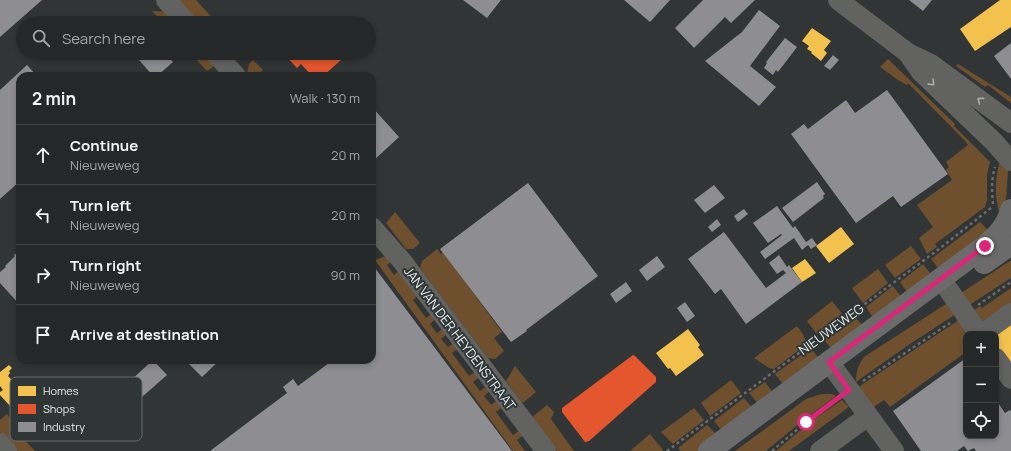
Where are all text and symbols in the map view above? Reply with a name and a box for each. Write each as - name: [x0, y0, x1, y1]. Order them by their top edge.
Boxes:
- search box: [16, 16, 376, 60]
- icon: search: [30, 27, 52, 49]
- text: Search here: [62, 28, 145, 49]
- one-way arrow: [927, 79, 935, 86]
- text: 2 min: [32, 87, 76, 110]
- text: Walk · 130 m: [290, 89, 360, 107]
- one-way arrow: [977, 98, 984, 105]
- text: Continue: [70, 135, 138, 156]
- icon: ahead: [32, 144, 54, 166]
- text: 20 m: [331, 146, 360, 164]
- text: Nieuweweg: [70, 156, 139, 174]
- text: Turn left: [70, 195, 132, 216]
- icon: left: [32, 204, 54, 226]
- text: 20 m: [331, 206, 360, 224]
- text: Nieuweweg: [70, 216, 139, 234]
- route end: [976, 237, 994, 255]
- text: Turn right: [70, 255, 141, 276]
- street label: JAN VAN DER HEYDENSTRAAT: [400, 262, 520, 414]
- icon: right: [32, 264, 54, 286]
- text: 90 m: [330, 266, 360, 284]
- text: Nieuweweg: [70, 276, 139, 294]
- street label: NIEUWEWEG: [795, 299, 867, 359]
- icon: arrive: [32, 324, 54, 346]
- text: Arrive at destination: [70, 324, 219, 345]
- map controls: [963, 331, 999, 439]
- button: +: [963, 331, 999, 367]
- button: −: [963, 367, 999, 403]
- legend: [10, 377, 142, 441]
- text: Homes: [43, 383, 79, 398]
- text: Shops: [43, 401, 75, 416]
- button: locate: [963, 403, 999, 439]
- route start: [797, 413, 815, 431]
- text: Industry: [43, 419, 85, 434]

